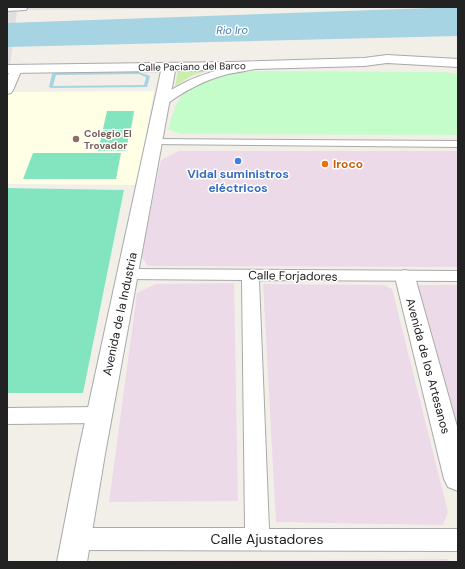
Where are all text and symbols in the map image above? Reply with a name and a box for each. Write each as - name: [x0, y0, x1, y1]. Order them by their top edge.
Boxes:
- water label: Rio Iro: [216, 23, 248, 37]
- street label: Calle Paciano del Barco: [138, 59, 246, 74]
- place label: Colegio El Trovador: [84, 127, 132, 152]
- marker: Colegio El Trovador: [71, 134, 81, 144]
- marker: Vidal suministros eléctricos: [233, 156, 243, 166]
- place label: Iroco: [333, 156, 363, 172]
- marker: Iroco: [320, 159, 330, 169]
- place label: Vidal suministros eléctricos: [187, 166, 289, 196]
- street label: Avenida de la Industria: [99, 251, 141, 377]
- street label: Calle Forjadores: [248, 267, 338, 285]
- street label: Avenida de los Artesanos: [402, 296, 454, 436]
- street label: Calle Ajustadores: [210, 530, 324, 548]

